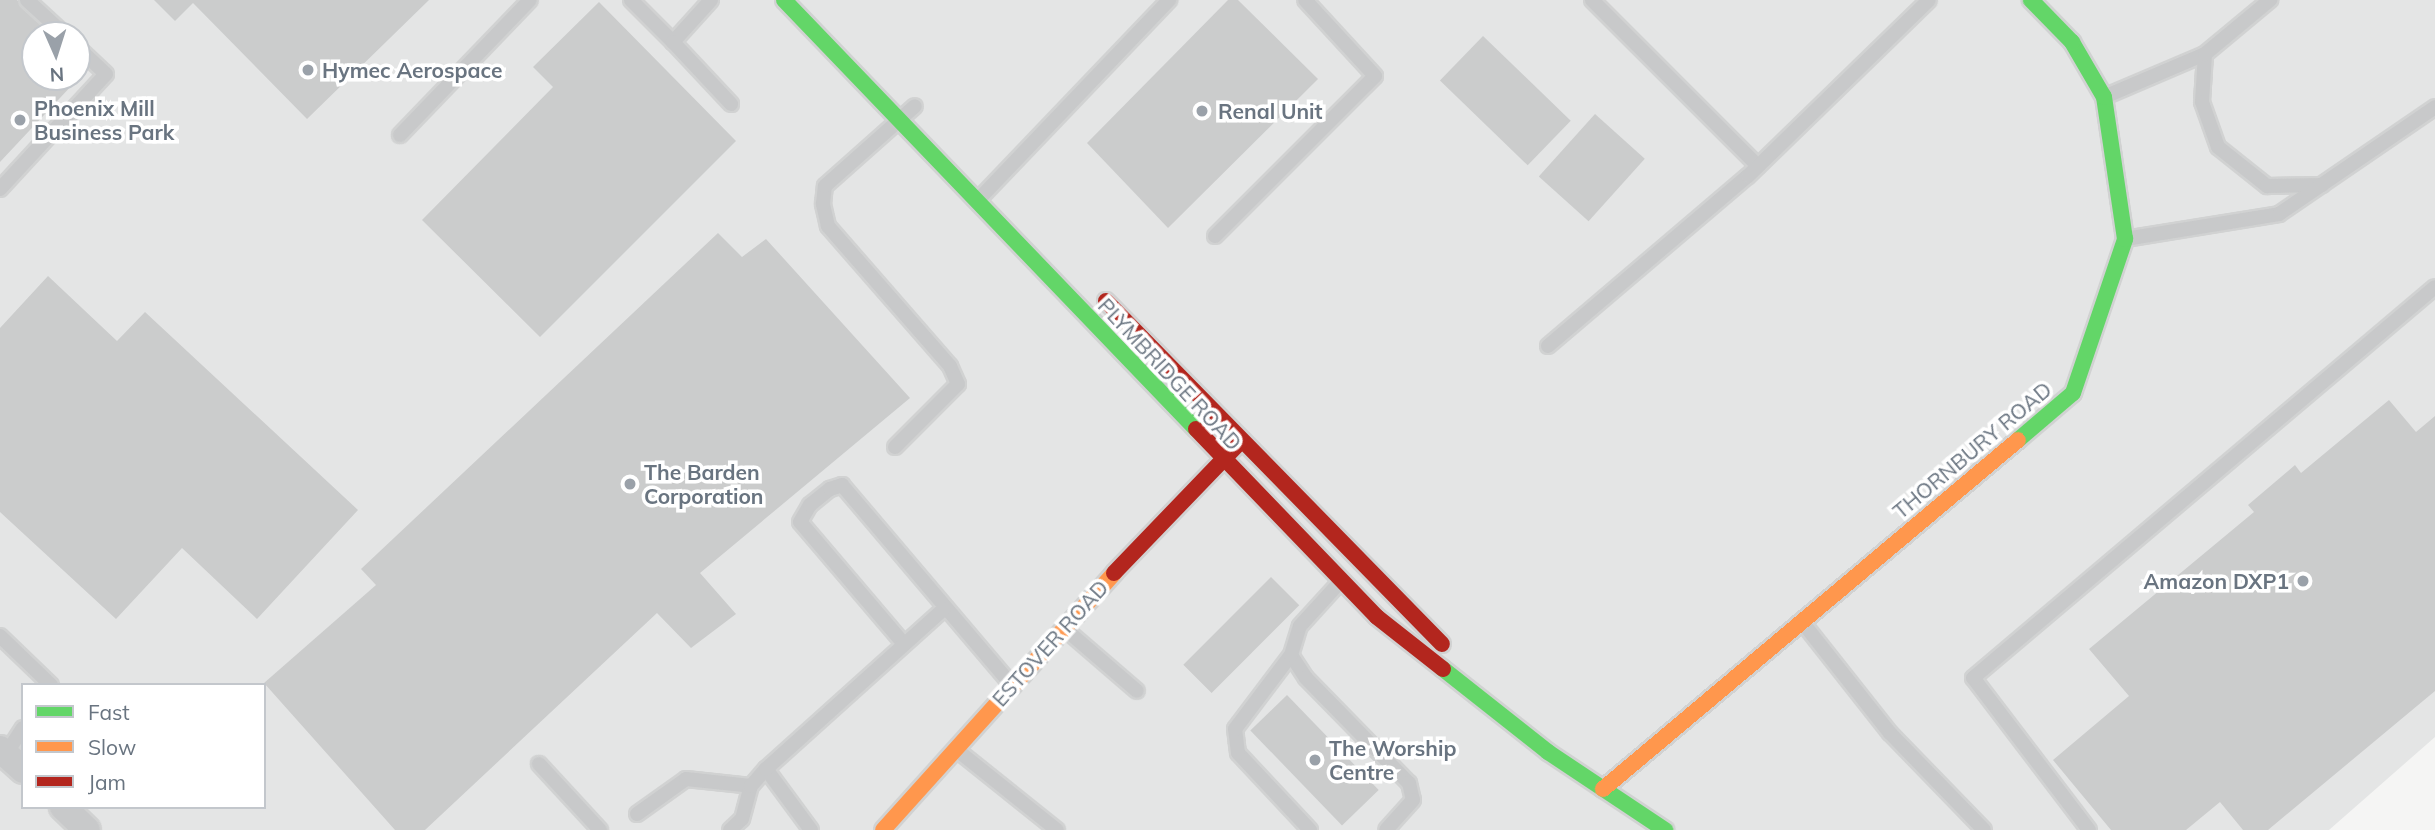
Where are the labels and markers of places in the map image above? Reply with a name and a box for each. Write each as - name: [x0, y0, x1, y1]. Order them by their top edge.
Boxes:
- place label: Hymec Aerospace: [322, 57, 502, 83]
- marker: Hymec Aerospace: [300, 62, 316, 78]
- place label: Phoenix Mill Business Park: [34, 95, 174, 145]
- place label: Renal Unit: [1218, 98, 1323, 124]
- marker: Renal Unit: [1192, 101, 1212, 121]
- marker: Phoenix Mill Business Park: [12, 112, 28, 128]
- place label: The Barden Corporation: [644, 459, 763, 509]
- marker: The Barden Corporation: [622, 476, 638, 492]
- place label: Amazon DXP1: [2144, 568, 2289, 594]
- marker: Amazon DXP1: [2295, 573, 2311, 589]
- place label: The Worship Centre: [1329, 735, 1456, 785]
- marker: The Worship Centre: [1307, 752, 1323, 768]

